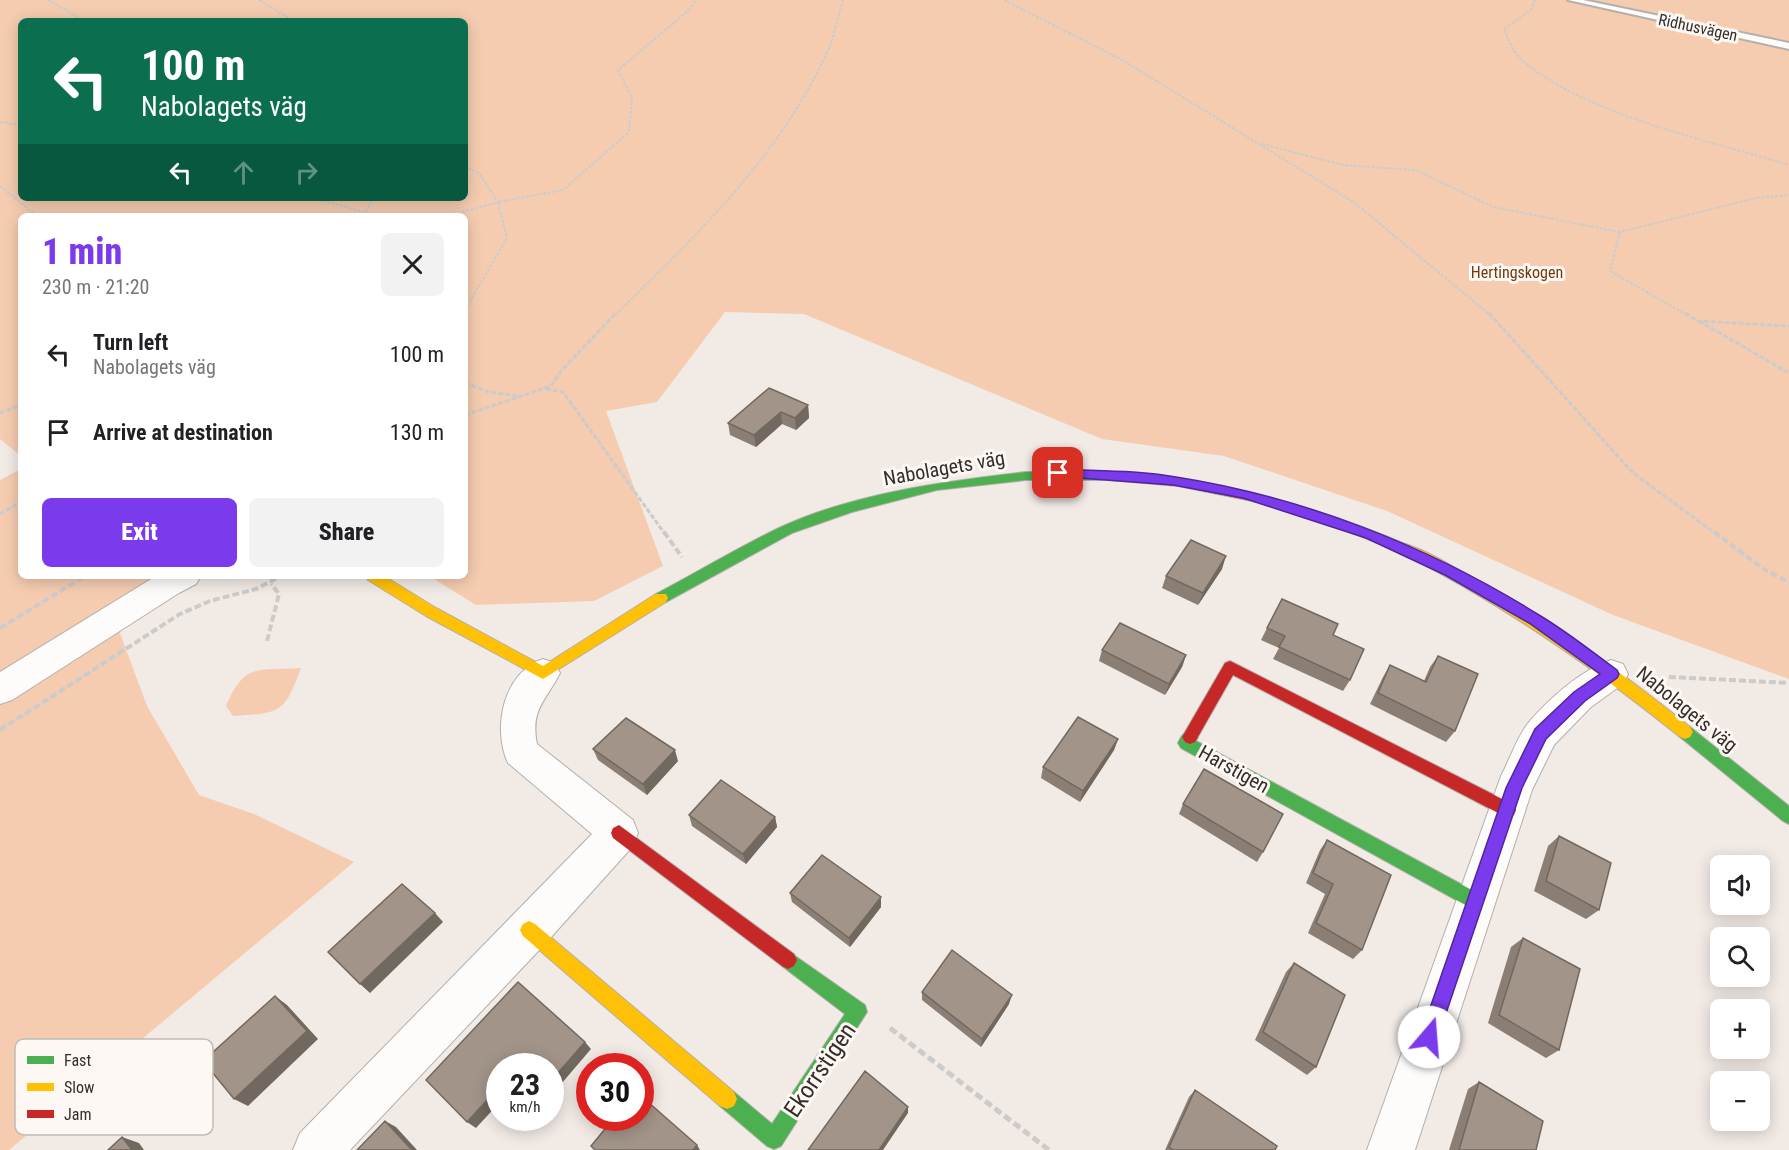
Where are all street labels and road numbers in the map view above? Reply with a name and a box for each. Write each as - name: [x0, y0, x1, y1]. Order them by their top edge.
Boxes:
- street label: Ridhusvägen: [1657, 10, 1739, 45]
- street label: Nabolagets väg: [881, 446, 1007, 490]
- street label: Nabolagets väg: [1632, 661, 1742, 757]
- street label: Harstigen: [1195, 740, 1273, 798]
- street label: Ekorrstigen: [778, 1018, 862, 1122]

